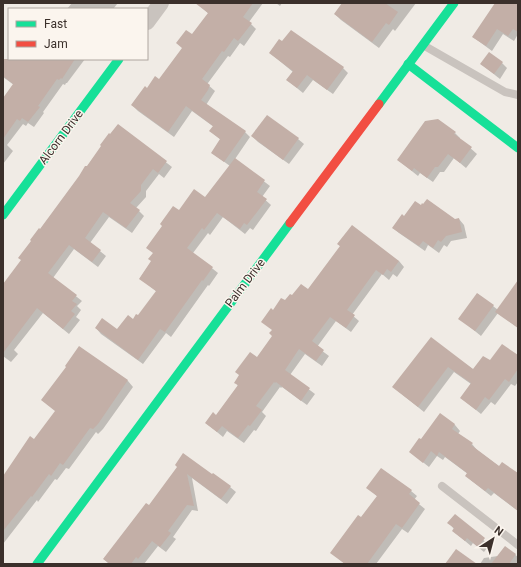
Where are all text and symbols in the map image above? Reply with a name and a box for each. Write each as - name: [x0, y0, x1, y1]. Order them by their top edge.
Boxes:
- legend: [8, 8, 148, 60]
- text: Fast: [44, 17, 67, 31]
- text: Jam: [44, 37, 68, 51]
- street label: Alcorn Drive: [36, 107, 86, 167]
- street label: Palm Drive: [222, 256, 268, 310]
- north arrow: [473, 519, 513, 559]
- text: N: [492, 524, 506, 539]

